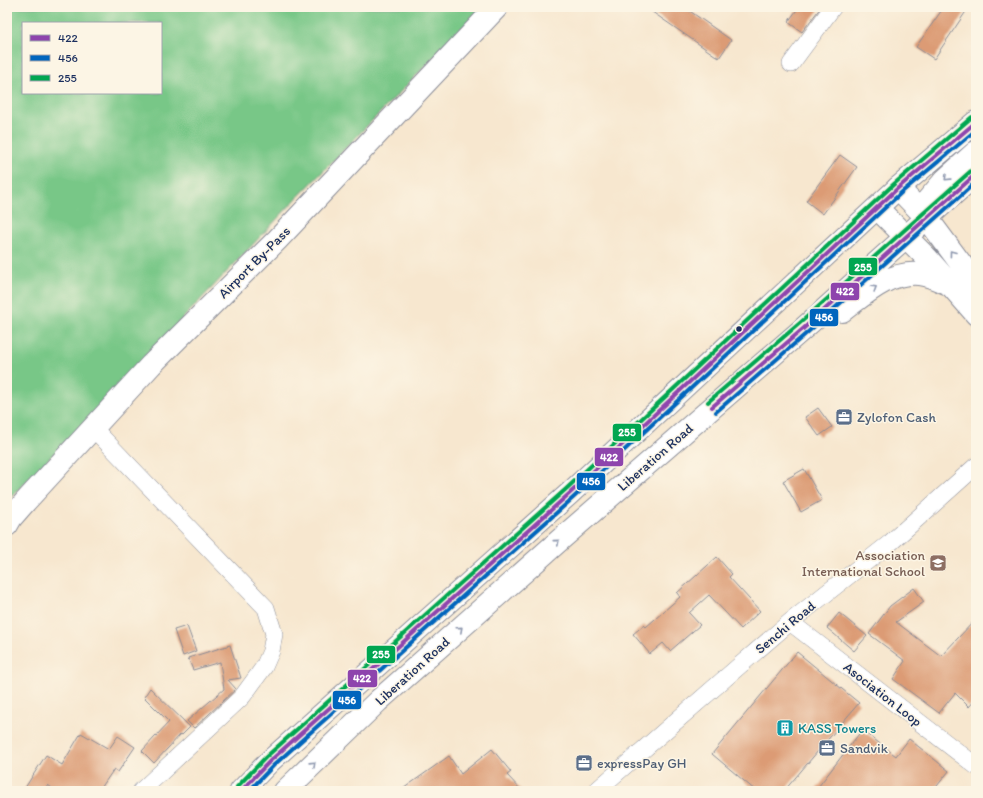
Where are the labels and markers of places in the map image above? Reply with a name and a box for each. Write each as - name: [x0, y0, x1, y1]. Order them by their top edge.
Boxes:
- unlabelled marker: [734, 324, 744, 334]
- office icon: Zylofon Cash: [834, 407, 854, 427]
- place label: Zylofon Cash: [857, 409, 937, 426]
- place label: Association International School: [802, 547, 926, 580]
- school or university icon: Association International School: [928, 553, 948, 573]
- building icon: KASS Towers: [775, 718, 795, 738]
- place label: KASS Towers: [798, 720, 876, 737]
- office icon: Sandvik: [817, 738, 837, 758]
- place label: Sandvik: [840, 740, 889, 757]
- office icon: expressPay GH: [574, 753, 594, 773]
- place label: expressPay GH: [597, 755, 687, 772]

